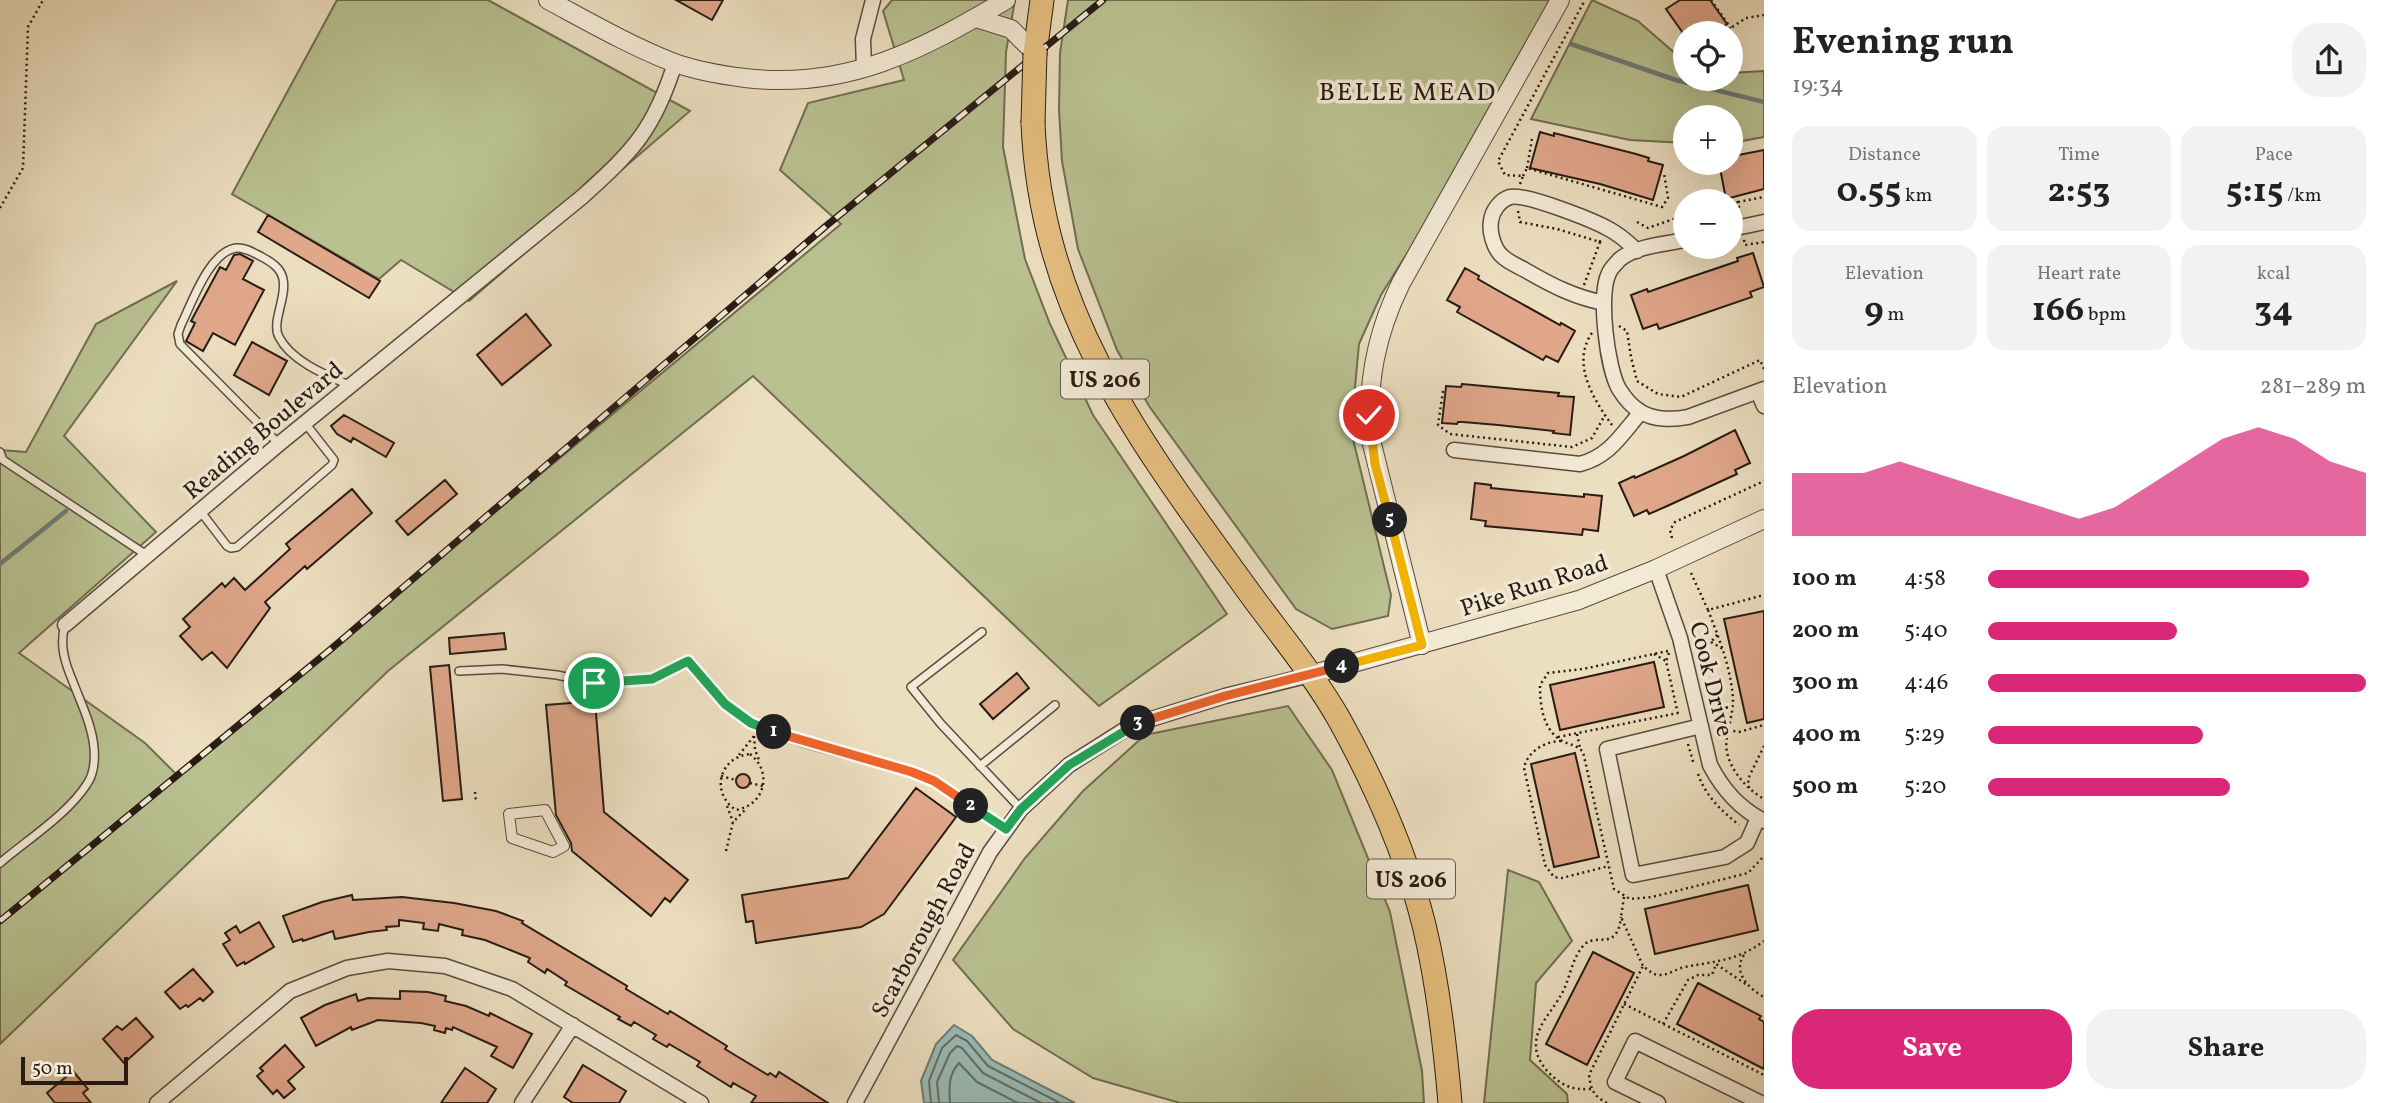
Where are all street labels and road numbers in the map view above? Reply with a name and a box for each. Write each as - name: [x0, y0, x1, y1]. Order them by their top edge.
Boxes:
- street label: Reading Boulevard: [177, 354, 352, 509]
- road number: US 206: [1061, 360, 1149, 398]
- street label: Pike Run Road: [1456, 547, 1613, 627]
- street label: Cook Drive: [1679, 618, 1741, 741]
- street label: Scarborough Road: [864, 837, 985, 1024]
- road number: US 206: [1367, 860, 1455, 898]

